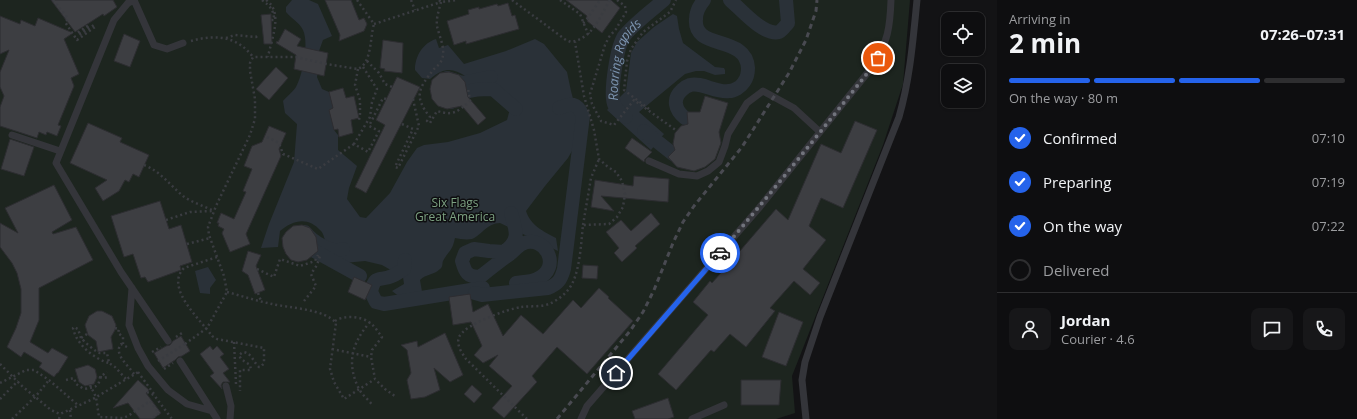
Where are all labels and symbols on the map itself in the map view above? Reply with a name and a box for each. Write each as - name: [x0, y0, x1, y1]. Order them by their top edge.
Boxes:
- water label: Roaring Rapids: [604, 14, 645, 101]
- pin: [861, 41, 895, 75]
- park label: Six Flags Great America: [415, 194, 495, 225]
- courier: [700, 233, 740, 273]
- pin: [599, 356, 633, 390]

